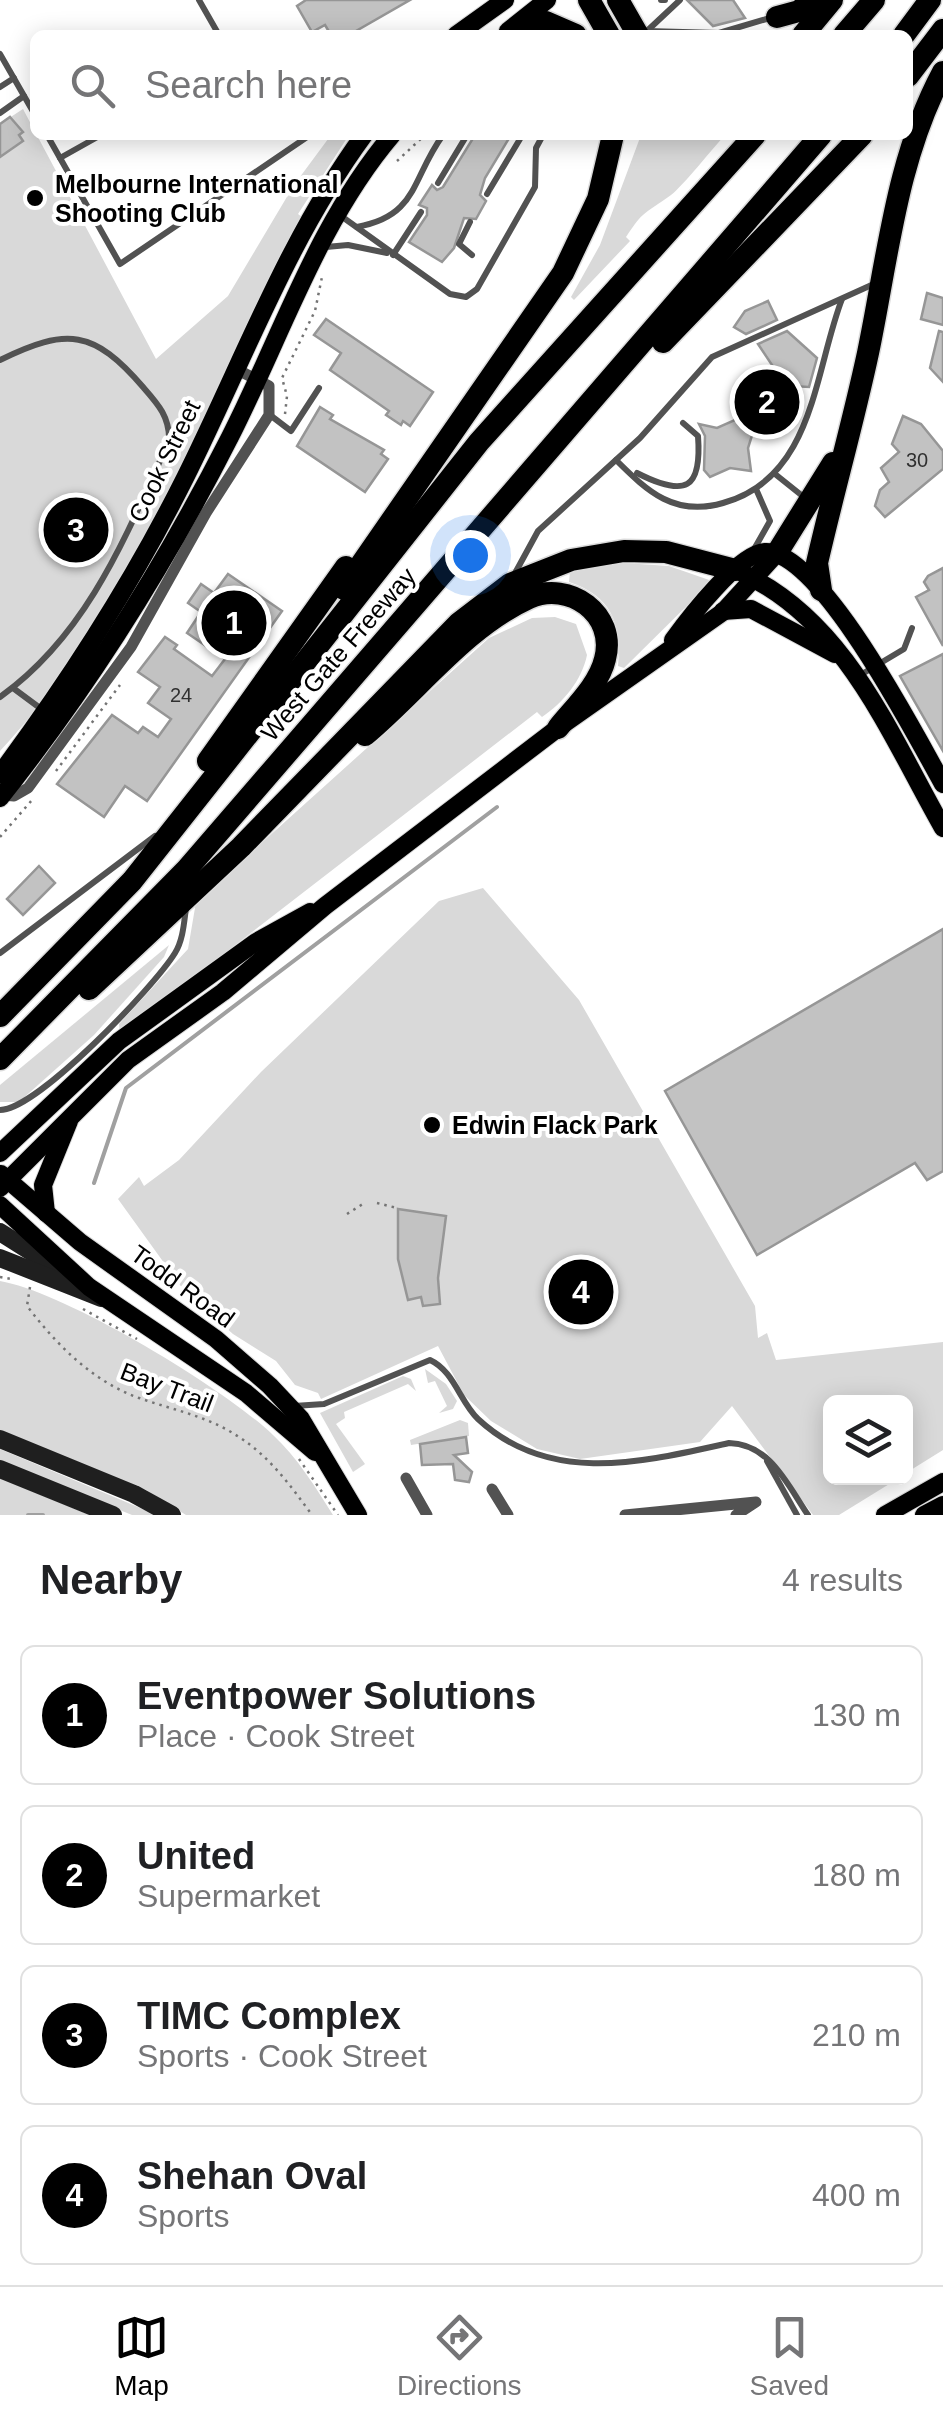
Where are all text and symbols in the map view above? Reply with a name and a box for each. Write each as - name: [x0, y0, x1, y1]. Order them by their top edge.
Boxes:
- search box: [30, 30, 913, 140]
- icon: search: [65, 58, 120, 113]
- text: Search here: [145, 64, 352, 106]
- place label: Melbourne International Shooting Club: [55, 170, 338, 227]
- marker: Melbourne International Shooting Club: [24, 187, 46, 209]
- pin: 2: [734, 364, 800, 440]
- street label: Cook Street: [122, 395, 206, 526]
- house number: 30: [906, 449, 928, 471]
- pin: 3: [44, 492, 108, 568]
- your location: [445, 530, 496, 581]
- street label: West Gate Freeway: [255, 561, 421, 746]
- pin: 1: [202, 586, 266, 660]
- house number: 24: [170, 684, 192, 706]
- place label: Edwin Flack Park: [452, 1111, 658, 1139]
- marker: Edwin Flack Park: [421, 1114, 443, 1136]
- street label: Todd Road: [126, 1239, 240, 1333]
- pin: 4: [548, 1254, 614, 1330]
- street label: Bay Trail: [117, 1357, 217, 1417]
- map controls: [823, 1395, 913, 1485]
- button: layers: [823, 1395, 913, 1485]
- text: Nearby: [40, 1556, 182, 1603]
- text: 4 results: [782, 1562, 903, 1598]
- text: Eventpower Solutions: [137, 1675, 536, 1717]
- text: 1: [66, 1697, 83, 1733]
- text: 130 m: [812, 1697, 901, 1733]
- text: Place · Cook Street: [137, 1718, 414, 1754]
- text: United: [137, 1835, 255, 1877]
- text: 2: [66, 1857, 83, 1893]
- text: 180 m: [812, 1857, 901, 1893]
- text: Supermarket: [137, 1878, 320, 1914]
- text: TIMC Complex: [137, 1995, 401, 2037]
- text: 3: [66, 2017, 83, 2053]
- text: 210 m: [812, 2017, 901, 2053]
- text: Sports · Cook Street: [137, 2038, 427, 2074]
- text: Shehan Oval: [137, 2155, 367, 2197]
- text: 4: [66, 2177, 83, 2213]
- text: 400 m: [812, 2177, 901, 2213]
- text: Sports: [137, 2198, 229, 2234]
- tab: Map: [114, 2310, 169, 2402]
- tab: Directions: [397, 2310, 522, 2402]
- tab: Saved: [750, 2310, 829, 2402]

